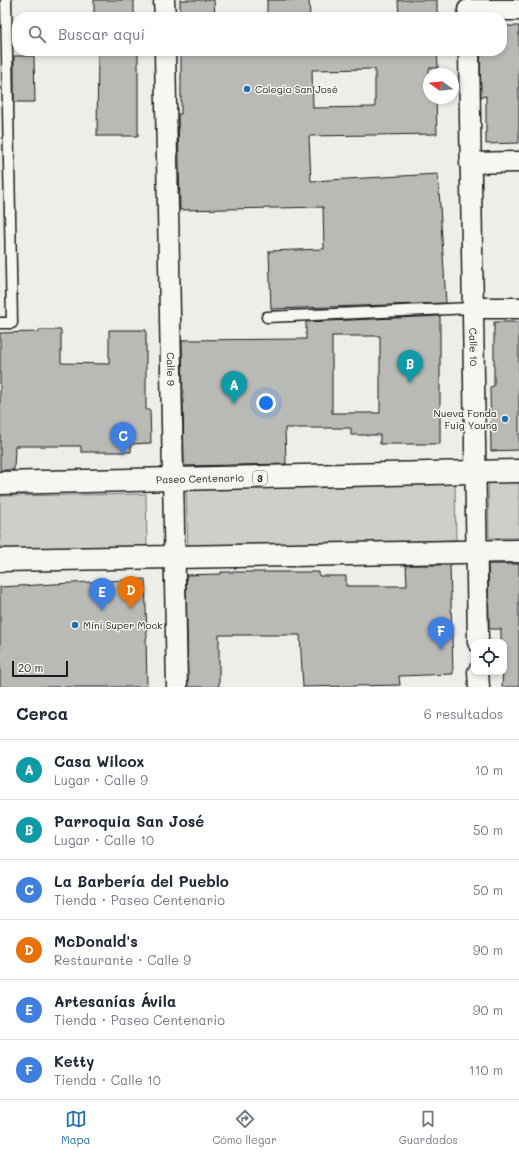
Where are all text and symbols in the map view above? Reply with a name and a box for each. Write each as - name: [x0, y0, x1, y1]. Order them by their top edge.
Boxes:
- search box: [12, 12, 507, 56]
- icon: search: [26, 23, 48, 45]
- text: Buscar aquí: [58, 24, 145, 44]
- north arrow: [423, 68, 459, 104]
- place label: Colegio San José: [255, 82, 338, 96]
- marker: Colegio San José: [242, 84, 252, 94]
- street label: Calle 10: [466, 328, 481, 366]
- pin: B: [397, 350, 423, 383]
- street label: Calle 9: [164, 352, 178, 386]
- pin: A: [221, 371, 247, 404]
- your location: [256, 393, 276, 413]
- place label: Nueva Fonda Fuig Young: [434, 406, 497, 432]
- marker: Nueva Fonda Fuig Young: [500, 414, 510, 424]
- pin: C: [110, 422, 136, 455]
- street label: Paseo Centenario: [156, 470, 244, 486]
- road number: 3: [253, 471, 267, 485]
- pin: D: [118, 576, 144, 609]
- pin: E: [89, 578, 115, 611]
- pin: F: [428, 617, 454, 650]
- place label: Mini Super Mock: [83, 618, 163, 632]
- marker: Mini Super Mock: [70, 620, 80, 630]
- map controls: [471, 639, 507, 675]
- button: locate: [471, 639, 507, 675]
- scale bar: [12, 659, 68, 678]
- text: 20 m: [18, 660, 43, 675]
- text: Cerca: [16, 702, 68, 724]
- text: 6 resultados: [424, 705, 503, 722]
- text: Casa Wilcox: [54, 751, 144, 771]
- text: A: [24, 761, 34, 778]
- text: 10 m: [475, 761, 503, 778]
- text: Lugar · Calle 9: [54, 771, 148, 788]
- text: Parroquia San José: [54, 811, 204, 831]
- text: B: [25, 821, 33, 838]
- text: 50 m: [473, 821, 503, 838]
- text: Lugar · Calle 10: [54, 831, 154, 848]
- text: La Barbería del Pueblo: [54, 871, 229, 891]
- text: C: [24, 881, 34, 898]
- text: 50 m: [473, 881, 503, 898]
- text: Tienda · Paseo Centenario: [54, 891, 225, 908]
- text: McDonald's: [54, 931, 138, 951]
- text: D: [24, 941, 34, 958]
- text: 90 m: [473, 941, 503, 958]
- text: Restaurante · Calle 9: [54, 951, 191, 968]
- text: Artesanías Ávila: [54, 991, 176, 1011]
- text: E: [25, 1001, 33, 1018]
- text: 90 m: [473, 1001, 503, 1018]
- text: Tienda · Paseo Centenario: [54, 1011, 225, 1028]
- text: Ketty: [54, 1051, 94, 1071]
- text: F: [25, 1061, 33, 1078]
- text: 110 m: [469, 1061, 503, 1078]
- text: Tienda · Calle 10: [54, 1071, 161, 1088]
- tab: Mapa: [61, 1108, 90, 1147]
- tab: Cómo llegar: [212, 1108, 277, 1147]
- tab: Guardados: [399, 1108, 458, 1147]

